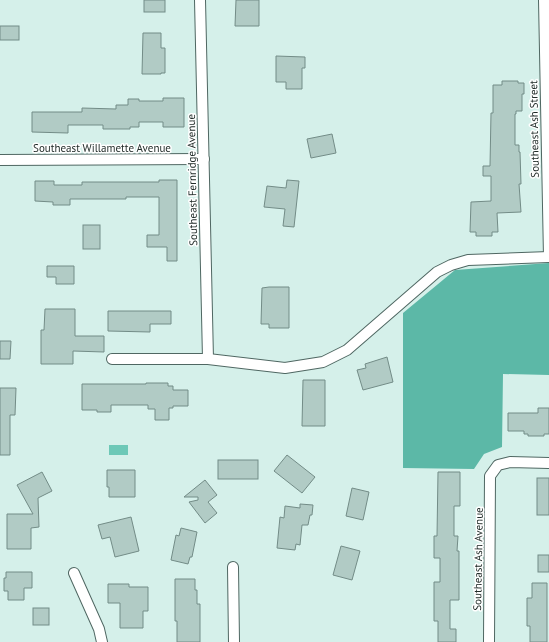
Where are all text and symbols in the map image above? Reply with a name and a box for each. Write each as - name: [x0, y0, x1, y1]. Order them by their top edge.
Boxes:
- street label: Southeast Ash Street: [526, 80, 542, 178]
- street label: Southeast Fernridge Avenue: [184, 114, 200, 246]
- street label: Southeast Willamette Avenue: [33, 141, 171, 155]
- street label: Southeast Ash Avenue: [470, 507, 486, 611]

